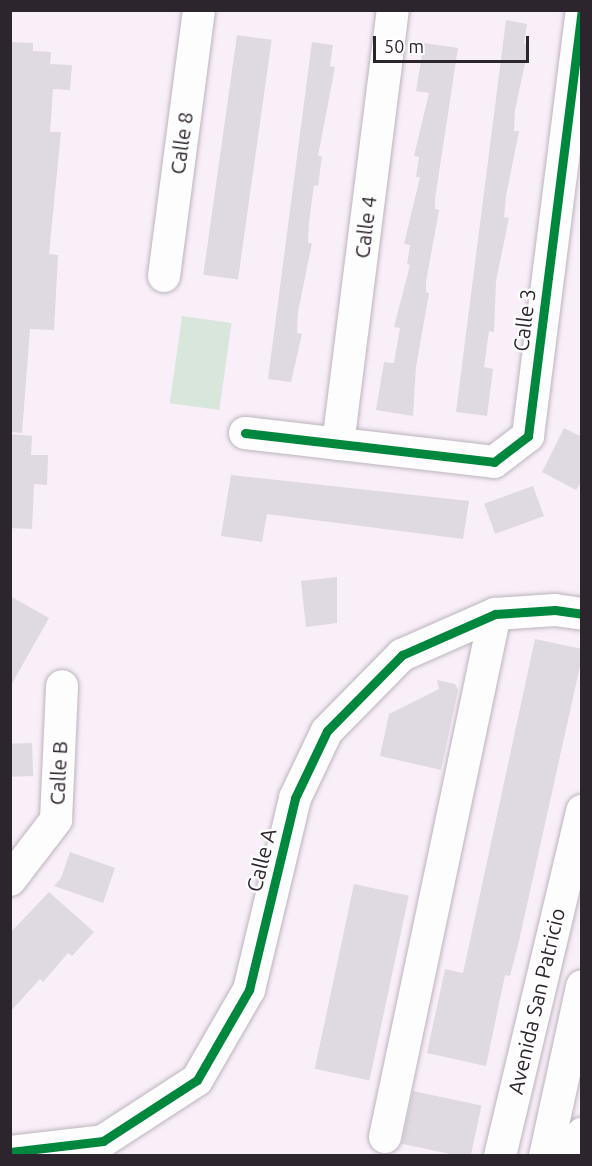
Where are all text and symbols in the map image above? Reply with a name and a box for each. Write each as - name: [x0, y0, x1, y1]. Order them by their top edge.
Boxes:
- scale bar: [376, 24, 532, 62]
- text: 50 m: [384, 36, 424, 56]
- street label: Calle 8: [164, 110, 198, 176]
- street label: Calle 4: [349, 194, 381, 260]
- street label: Calle 3: [508, 287, 540, 353]
- street label: Calle B: [44, 740, 72, 806]
- street label: Calle A: [241, 826, 281, 894]
- street label: Avenida San Patricio: [502, 905, 570, 1097]

